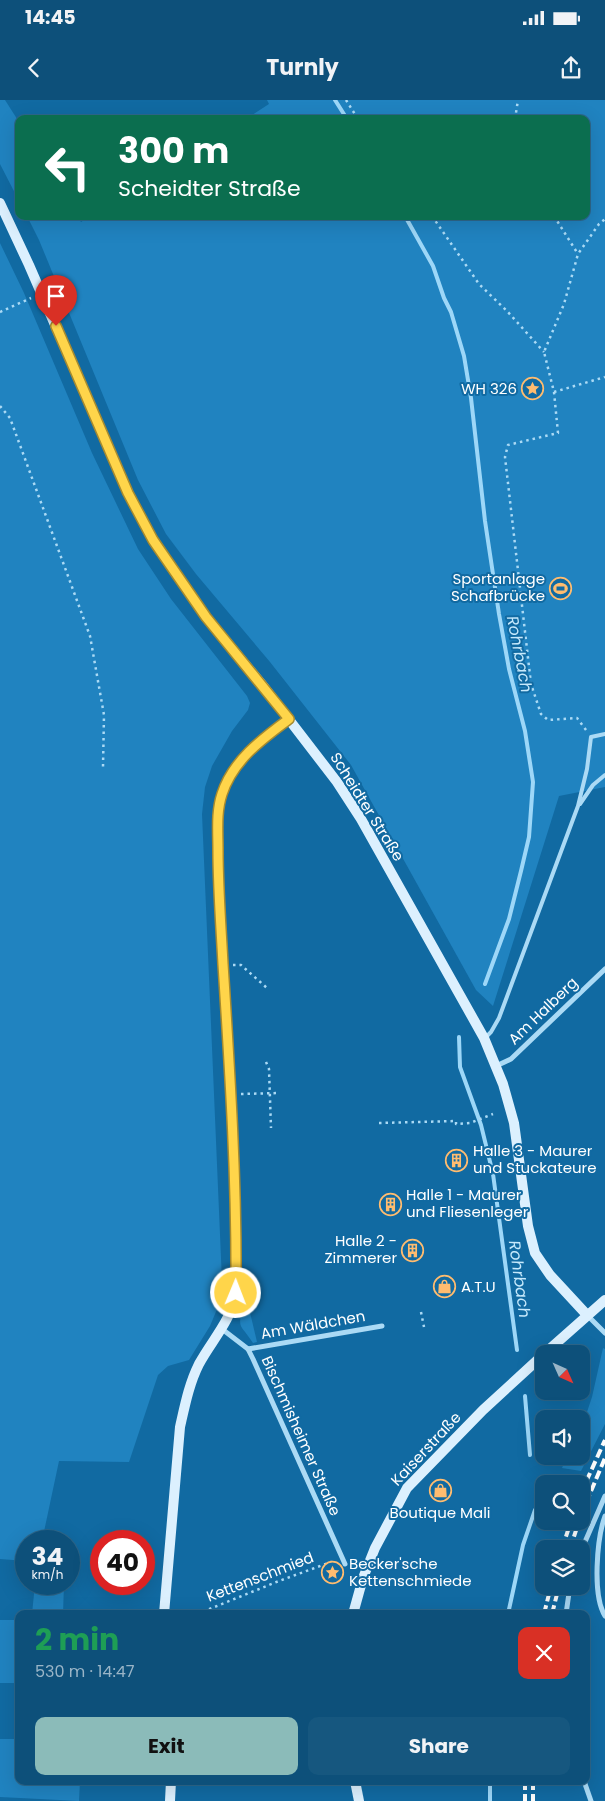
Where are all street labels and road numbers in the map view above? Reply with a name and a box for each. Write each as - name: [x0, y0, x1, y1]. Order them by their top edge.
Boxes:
- street label: Scheidter Straße: [326, 748, 409, 865]
- street label: Am Halberg: [503, 972, 582, 1049]
- street label: Am Wäldchen: [259, 1305, 367, 1344]
- street label: Bischmisheimer Straße: [257, 1353, 346, 1519]
- street label: Kaiserstraße: [386, 1407, 465, 1490]
- street label: Kettenschmied: [203, 1546, 316, 1607]

